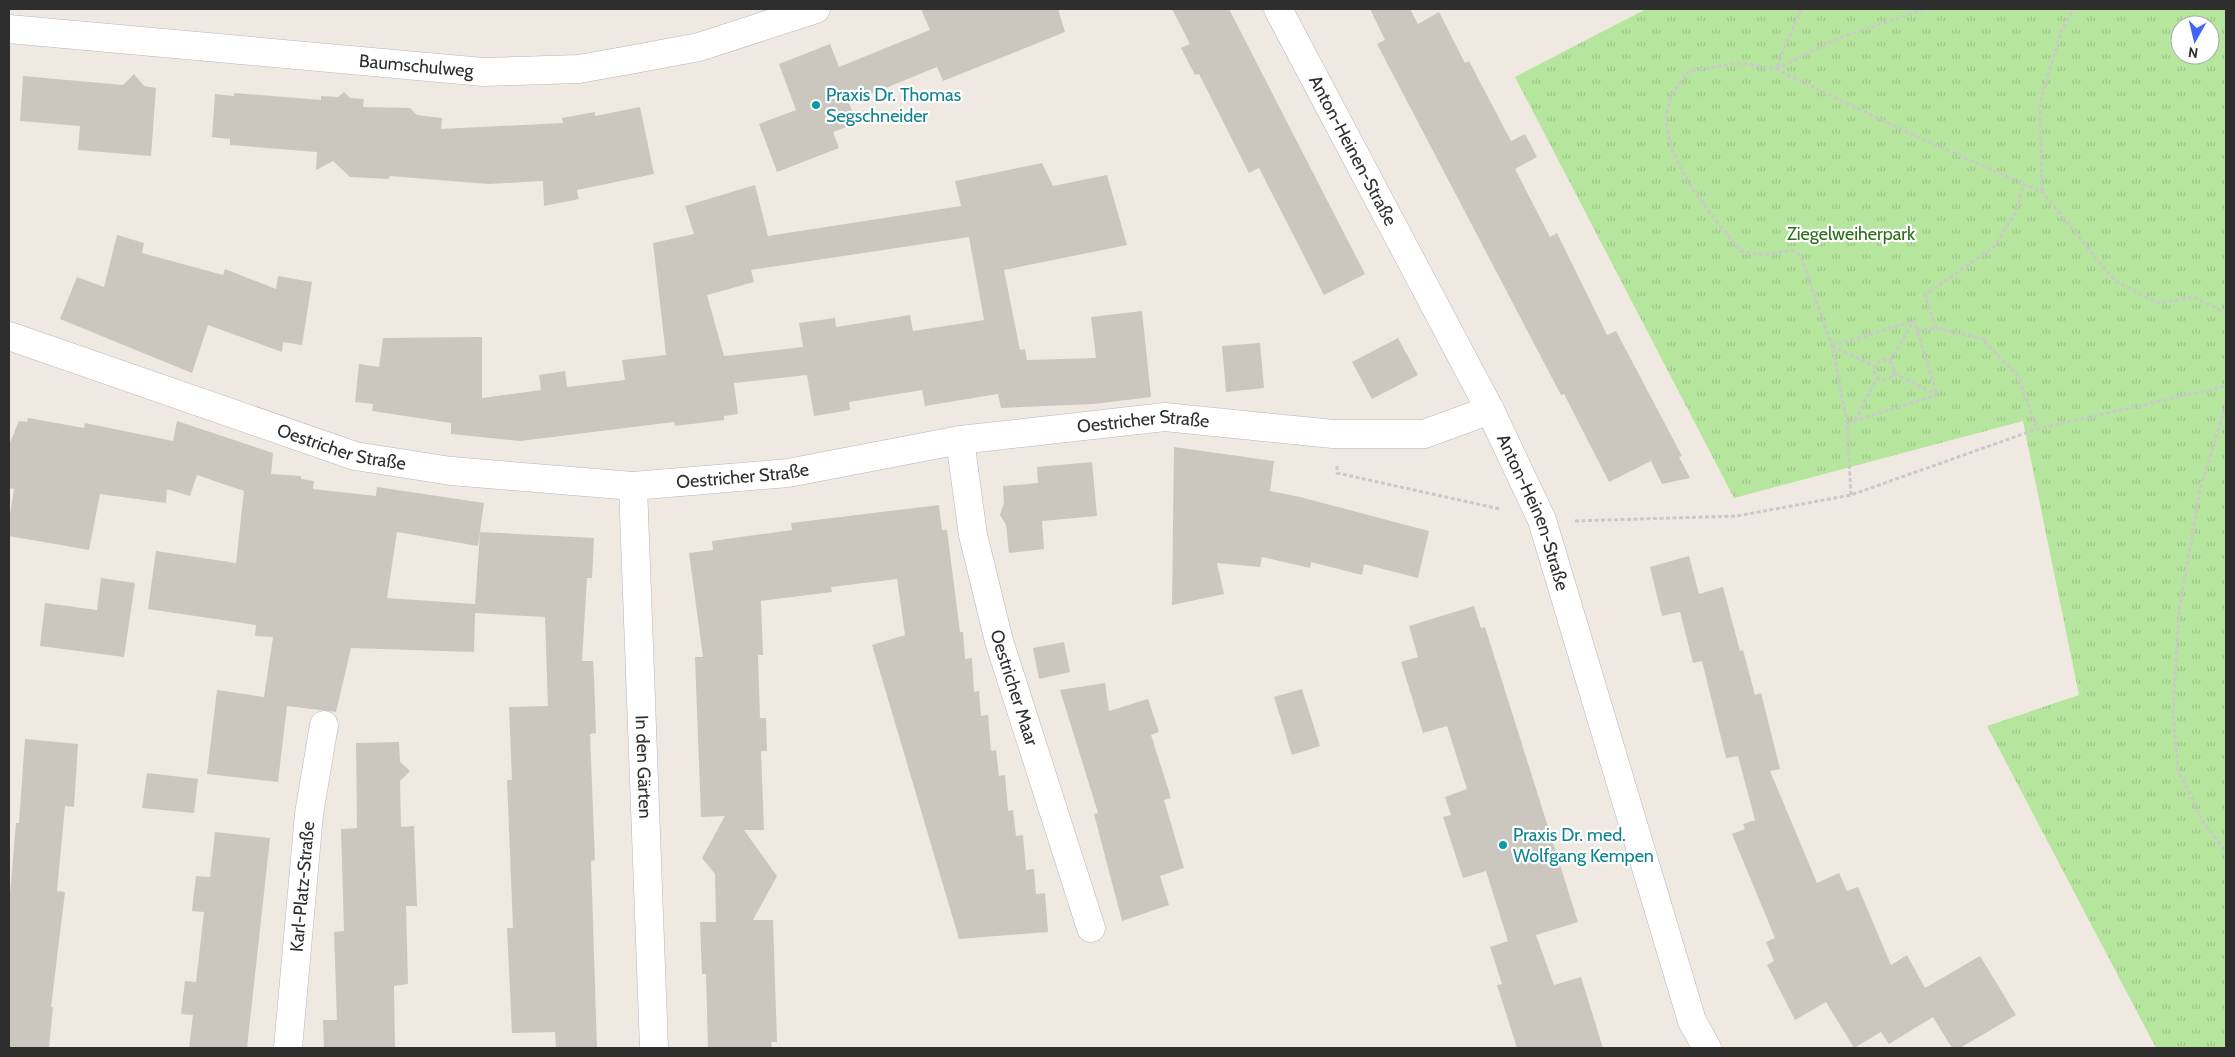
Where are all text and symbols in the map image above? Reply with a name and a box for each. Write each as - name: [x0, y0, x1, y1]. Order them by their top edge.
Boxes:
- north arrow: [2170, 15, 2220, 65]
- text: N: [2187, 43, 2199, 62]
- street label: Baumschulweg: [358, 50, 476, 82]
- street label: Anton-Heinen-Straße: [1304, 72, 1402, 229]
- place label: Praxis Dr. Thomas Segschneider: [826, 84, 961, 127]
- marker: Praxis Dr. Thomas Segschneider: [810, 99, 822, 111]
- park label: Ziegelweiherpark: [1787, 223, 1916, 245]
- street label: Oestricher Straße: [1076, 406, 1210, 438]
- street label: Oestricher Straße: [274, 419, 407, 475]
- street label: Anton-Heinen-Straße: [1492, 431, 1574, 593]
- street label: Oestricher Straße: [675, 458, 811, 493]
- street label: Oestricher Maar: [986, 627, 1043, 749]
- street label: In den Gärten: [631, 715, 656, 819]
- street label: Karl-Platz-Straße: [286, 820, 319, 953]
- place label: Praxis Dr. med. Wolfgang Kempen: [1513, 824, 1654, 867]
- marker: Praxis Dr. med. Wolfgang Kempen: [1497, 839, 1509, 851]

